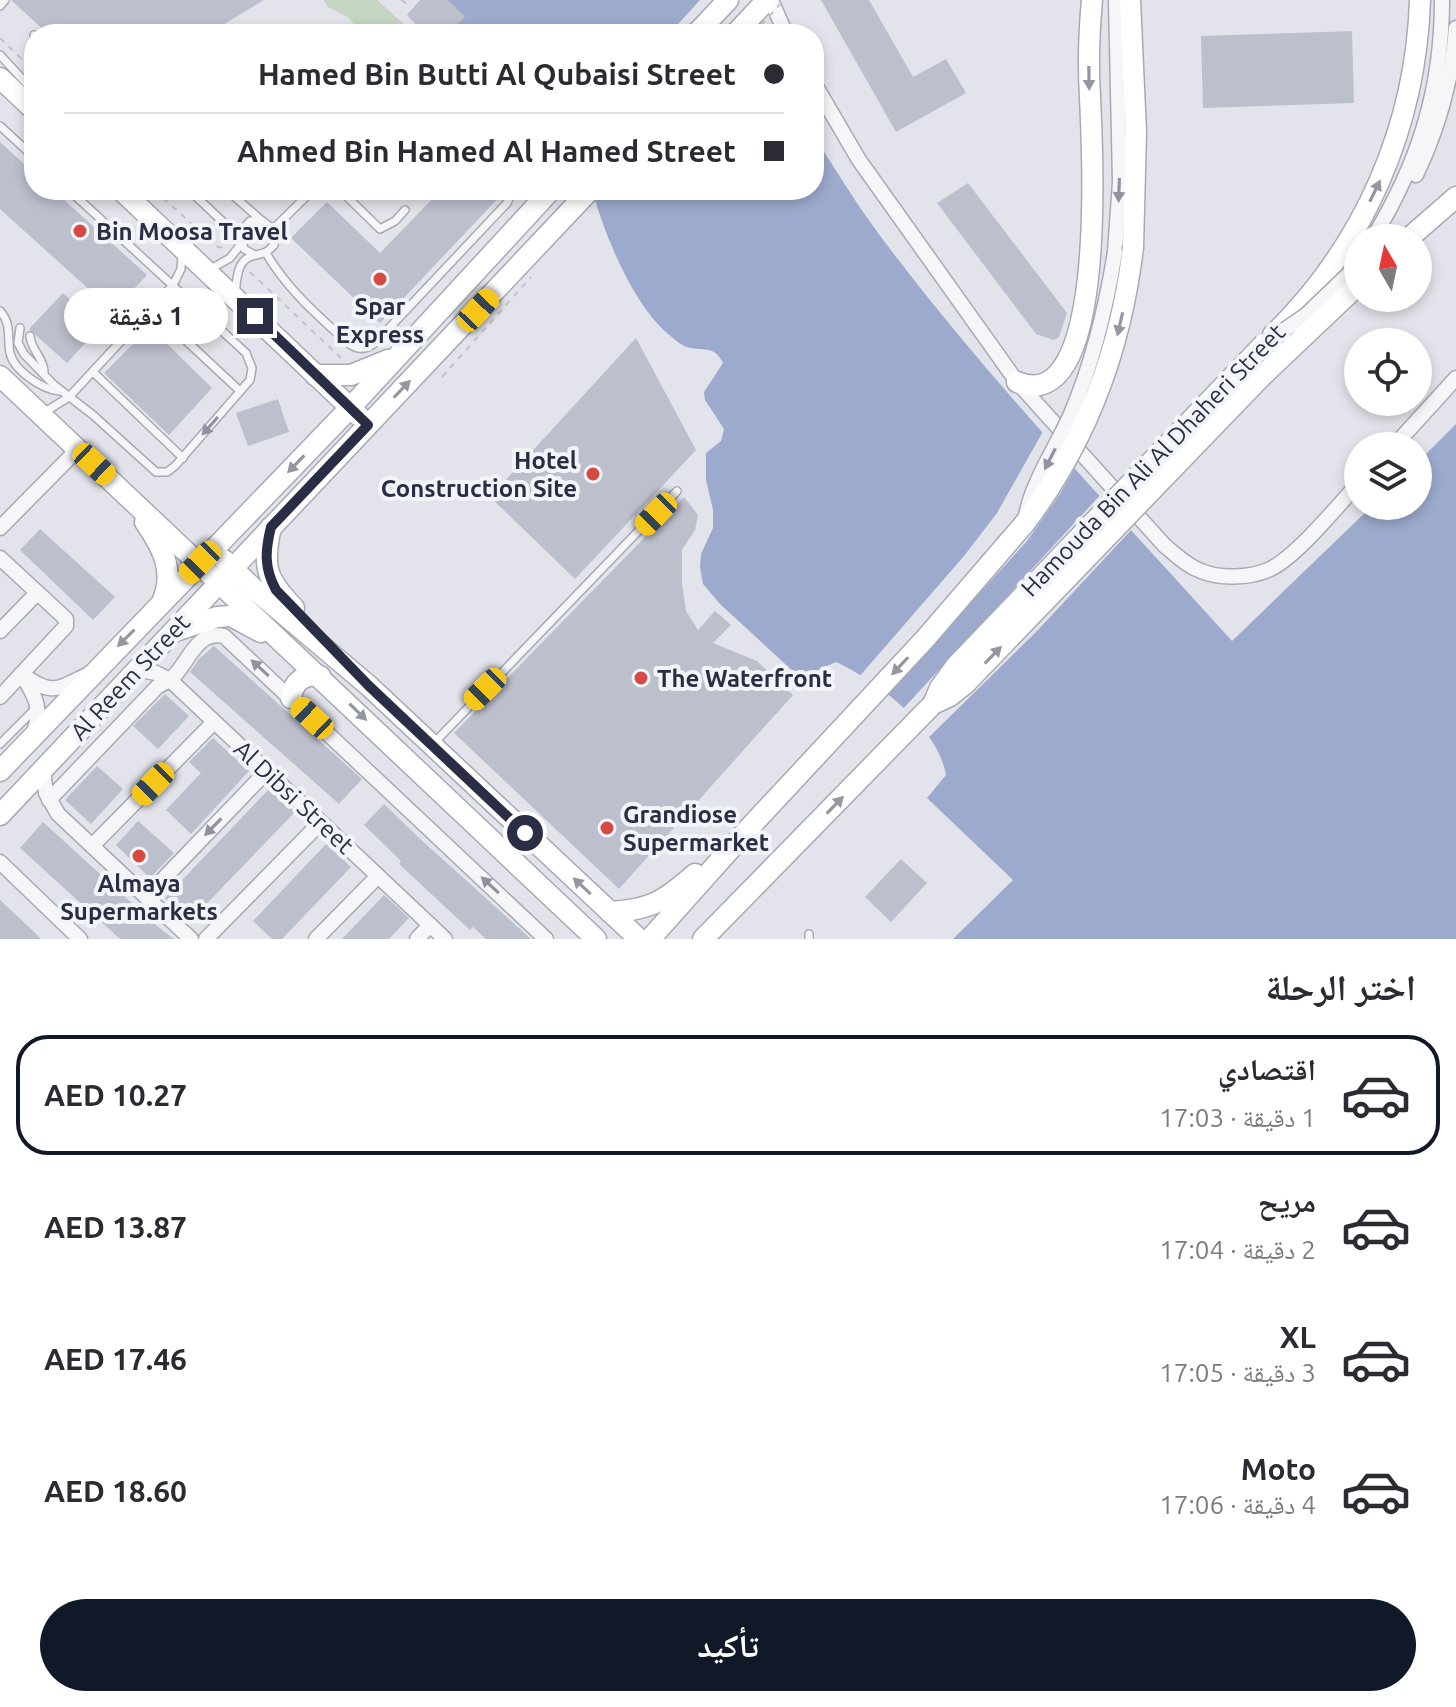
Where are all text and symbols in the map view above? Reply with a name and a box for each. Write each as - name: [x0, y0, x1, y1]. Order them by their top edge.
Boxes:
- text: Hamed Bin Butti Al Qubaisi Street: [258, 57, 736, 91]
- one-way arrow: [1083, 66, 1096, 91]
- text: Ahmed Bin Hamed Al Hamed Street: [237, 134, 736, 168]
- one-way arrow: [1113, 178, 1126, 203]
- one-way arrow: [1368, 180, 1382, 203]
- place label: Bin Moosa Travel: [96, 218, 288, 245]
- marker: Bin Moosa Travel: [71, 222, 89, 240]
- north arrow: [1344, 224, 1432, 312]
- map controls: [1344, 224, 1432, 520]
- marker: Spar Express: [371, 270, 389, 288]
- car: [453, 284, 503, 336]
- callout: 1 دقيقة: [63, 288, 227, 344]
- place label: Spar Express: [336, 293, 424, 348]
- route end: [237, 298, 273, 334]
- text: 1 دقيقة: [108, 301, 184, 330]
- one-way arrow: [1114, 312, 1126, 337]
- street label: Hamouda Bin Ali Al Dhaheri Street: [1016, 318, 1291, 602]
- button: locate: [1344, 328, 1432, 416]
- one-way arrow: [393, 380, 411, 399]
- one-way arrow: [202, 416, 219, 436]
- button: layers: [1344, 432, 1432, 520]
- car: [68, 439, 120, 489]
- place label: Hotel Construction Site: [381, 447, 577, 502]
- one-way arrow: [1043, 448, 1056, 471]
- one-way arrow: [287, 454, 305, 473]
- marker: Hotel Construction Site: [584, 465, 602, 483]
- car: [631, 488, 681, 540]
- car: [175, 536, 225, 588]
- street label: Al Reem Street: [65, 608, 196, 745]
- one-way arrow: [117, 628, 136, 647]
- one-way arrow: [983, 646, 1002, 665]
- one-way arrow: [891, 657, 909, 676]
- one-way arrow: [250, 660, 269, 678]
- car: [460, 664, 510, 714]
- place label: The Waterfront: [657, 665, 832, 692]
- marker: The Waterfront: [632, 669, 650, 687]
- car: [286, 693, 338, 743]
- one-way arrow: [348, 703, 367, 721]
- street label: Al Dibsi Street: [229, 735, 360, 859]
- car: [128, 758, 178, 810]
- one-way arrow: [825, 796, 844, 815]
- place label: Grandiose Supermarket: [623, 801, 769, 856]
- route start: [507, 815, 543, 851]
- one-way arrow: [204, 818, 222, 837]
- marker: Grandiose Supermarket: [598, 819, 616, 837]
- marker: Almaya Supermarkets: [130, 847, 148, 865]
- place label: Almaya Supermarkets: [60, 870, 218, 925]
- one-way arrow: [480, 877, 499, 895]
- one-way arrow: [573, 877, 592, 895]
- text: اختر الرحلة: [1265, 966, 1416, 1007]
- text: اقتصادي: [1218, 1052, 1316, 1086]
- icon: car: [1340, 1059, 1412, 1131]
- text: AED 10.27: [44, 1078, 187, 1112]
- text: 1 دقيقة · 17:03: [1159, 1103, 1316, 1132]
- text: مريح: [1258, 1184, 1316, 1218]
- icon: car: [1340, 1191, 1412, 1263]
- text: AED 13.87: [44, 1210, 187, 1244]
- text: 2 دقيقة · 17:04: [1159, 1235, 1316, 1264]
- text: XL: [1280, 1320, 1316, 1354]
- icon: car: [1340, 1323, 1412, 1395]
- text: AED 17.46: [44, 1342, 187, 1376]
- text: 3 دقيقة · 17:05: [1159, 1358, 1316, 1387]
- text: Moto: [1241, 1452, 1316, 1486]
- icon: car: [1340, 1455, 1412, 1527]
- text: AED 18.60: [44, 1474, 187, 1508]
- text: 4 دقيقة · 17:06: [1159, 1490, 1316, 1519]
- button: تأكيد: [40, 1599, 1416, 1691]

